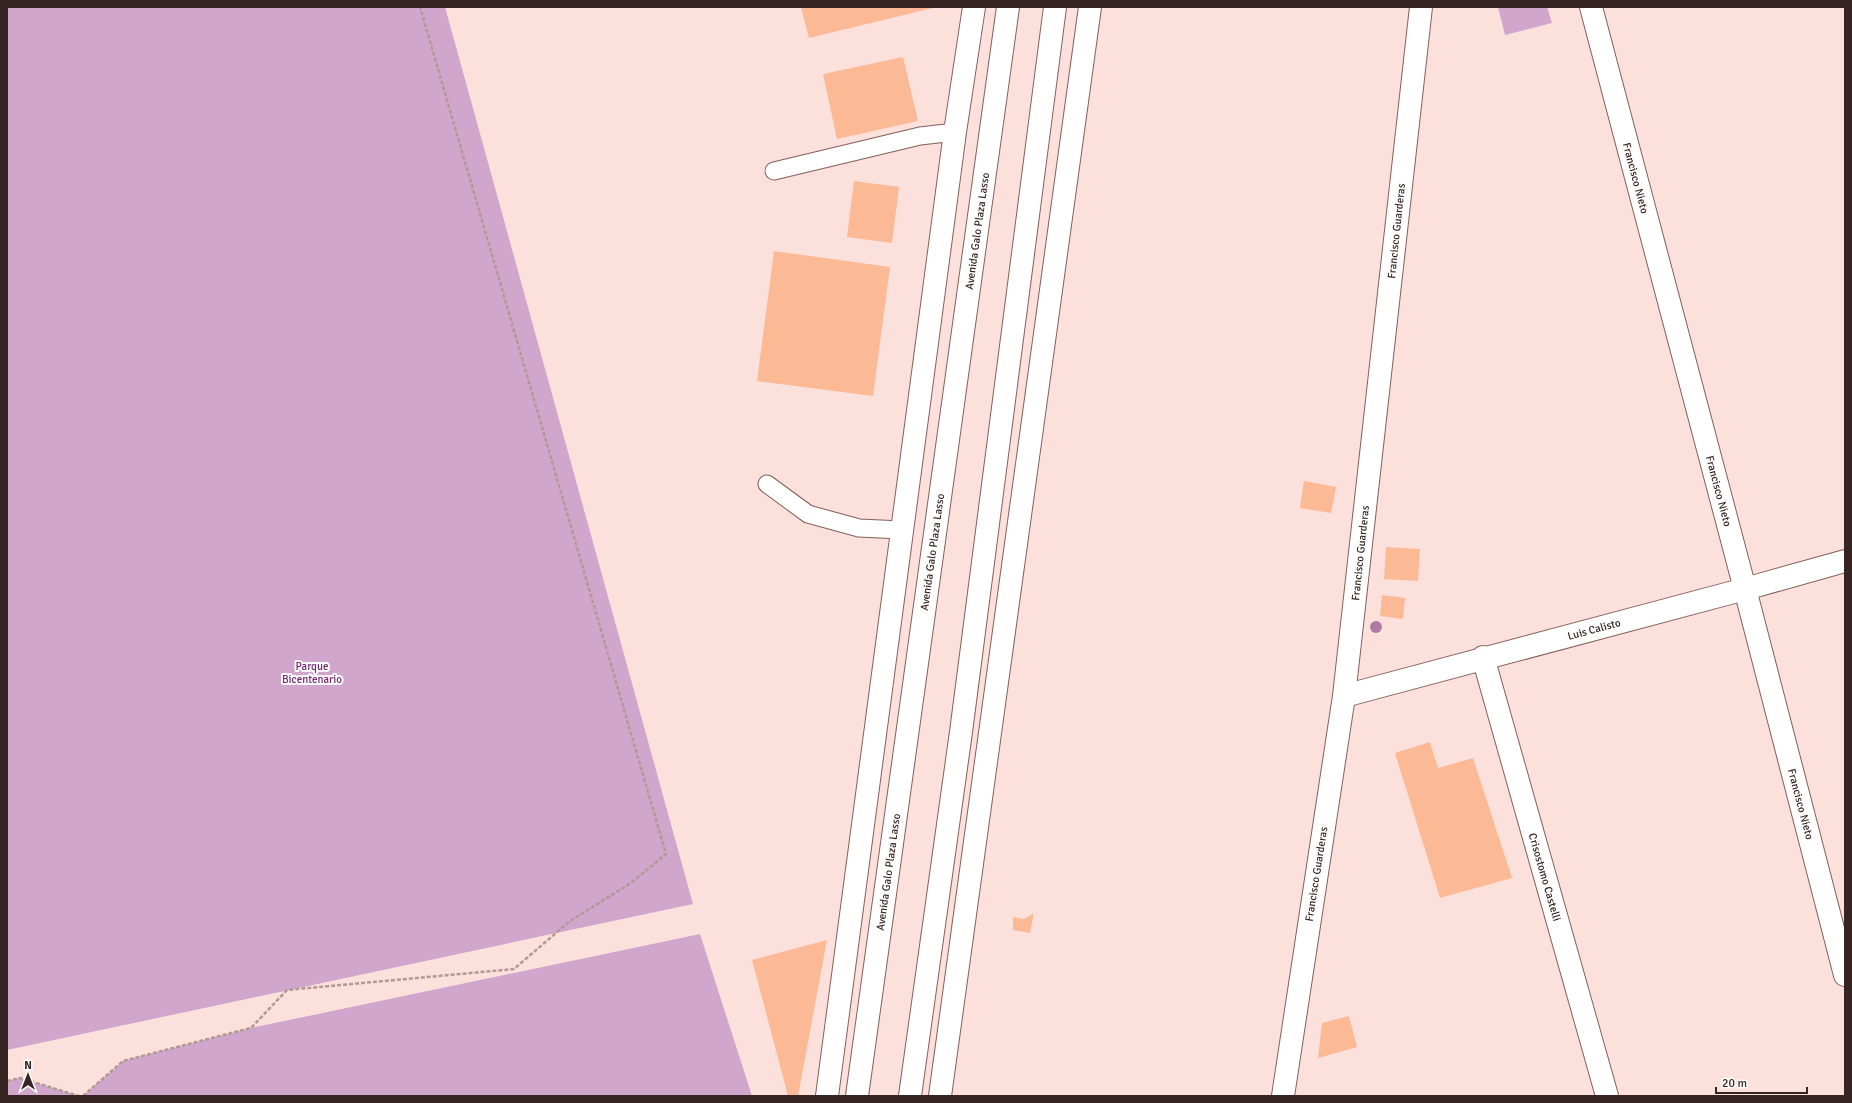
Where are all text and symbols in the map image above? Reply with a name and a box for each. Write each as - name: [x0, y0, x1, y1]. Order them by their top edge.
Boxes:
- street label: Francisco Nieto: [1620, 141, 1651, 215]
- street label: Avenida Galo Plaza Lasso: [963, 171, 992, 290]
- street label: Francisco Guarderas: [1385, 183, 1408, 279]
- street label: Francisco Nieto: [1703, 454, 1734, 528]
- street label: Avenida Galo Plaza Lasso: [918, 492, 947, 611]
- street label: Francisco Guarderas: [1349, 505, 1372, 601]
- street label: Luis Calisto: [1566, 616, 1622, 643]
- park label: Parque Bicentenario: [282, 660, 342, 686]
- street label: Francisco Nieto: [1785, 767, 1816, 841]
- street label: Avenida Galo Plaza Lasso: [874, 812, 903, 931]
- street label: Francisco Guarderas: [1303, 826, 1330, 922]
- street label: Crisostomo Castelli: [1526, 832, 1563, 923]
- north arrow: [8, 1055, 48, 1095]
- text: N: [24, 1059, 32, 1072]
- scale bar: [1716, 1069, 1807, 1095]
- text: 20 m: [1722, 1076, 1747, 1091]

